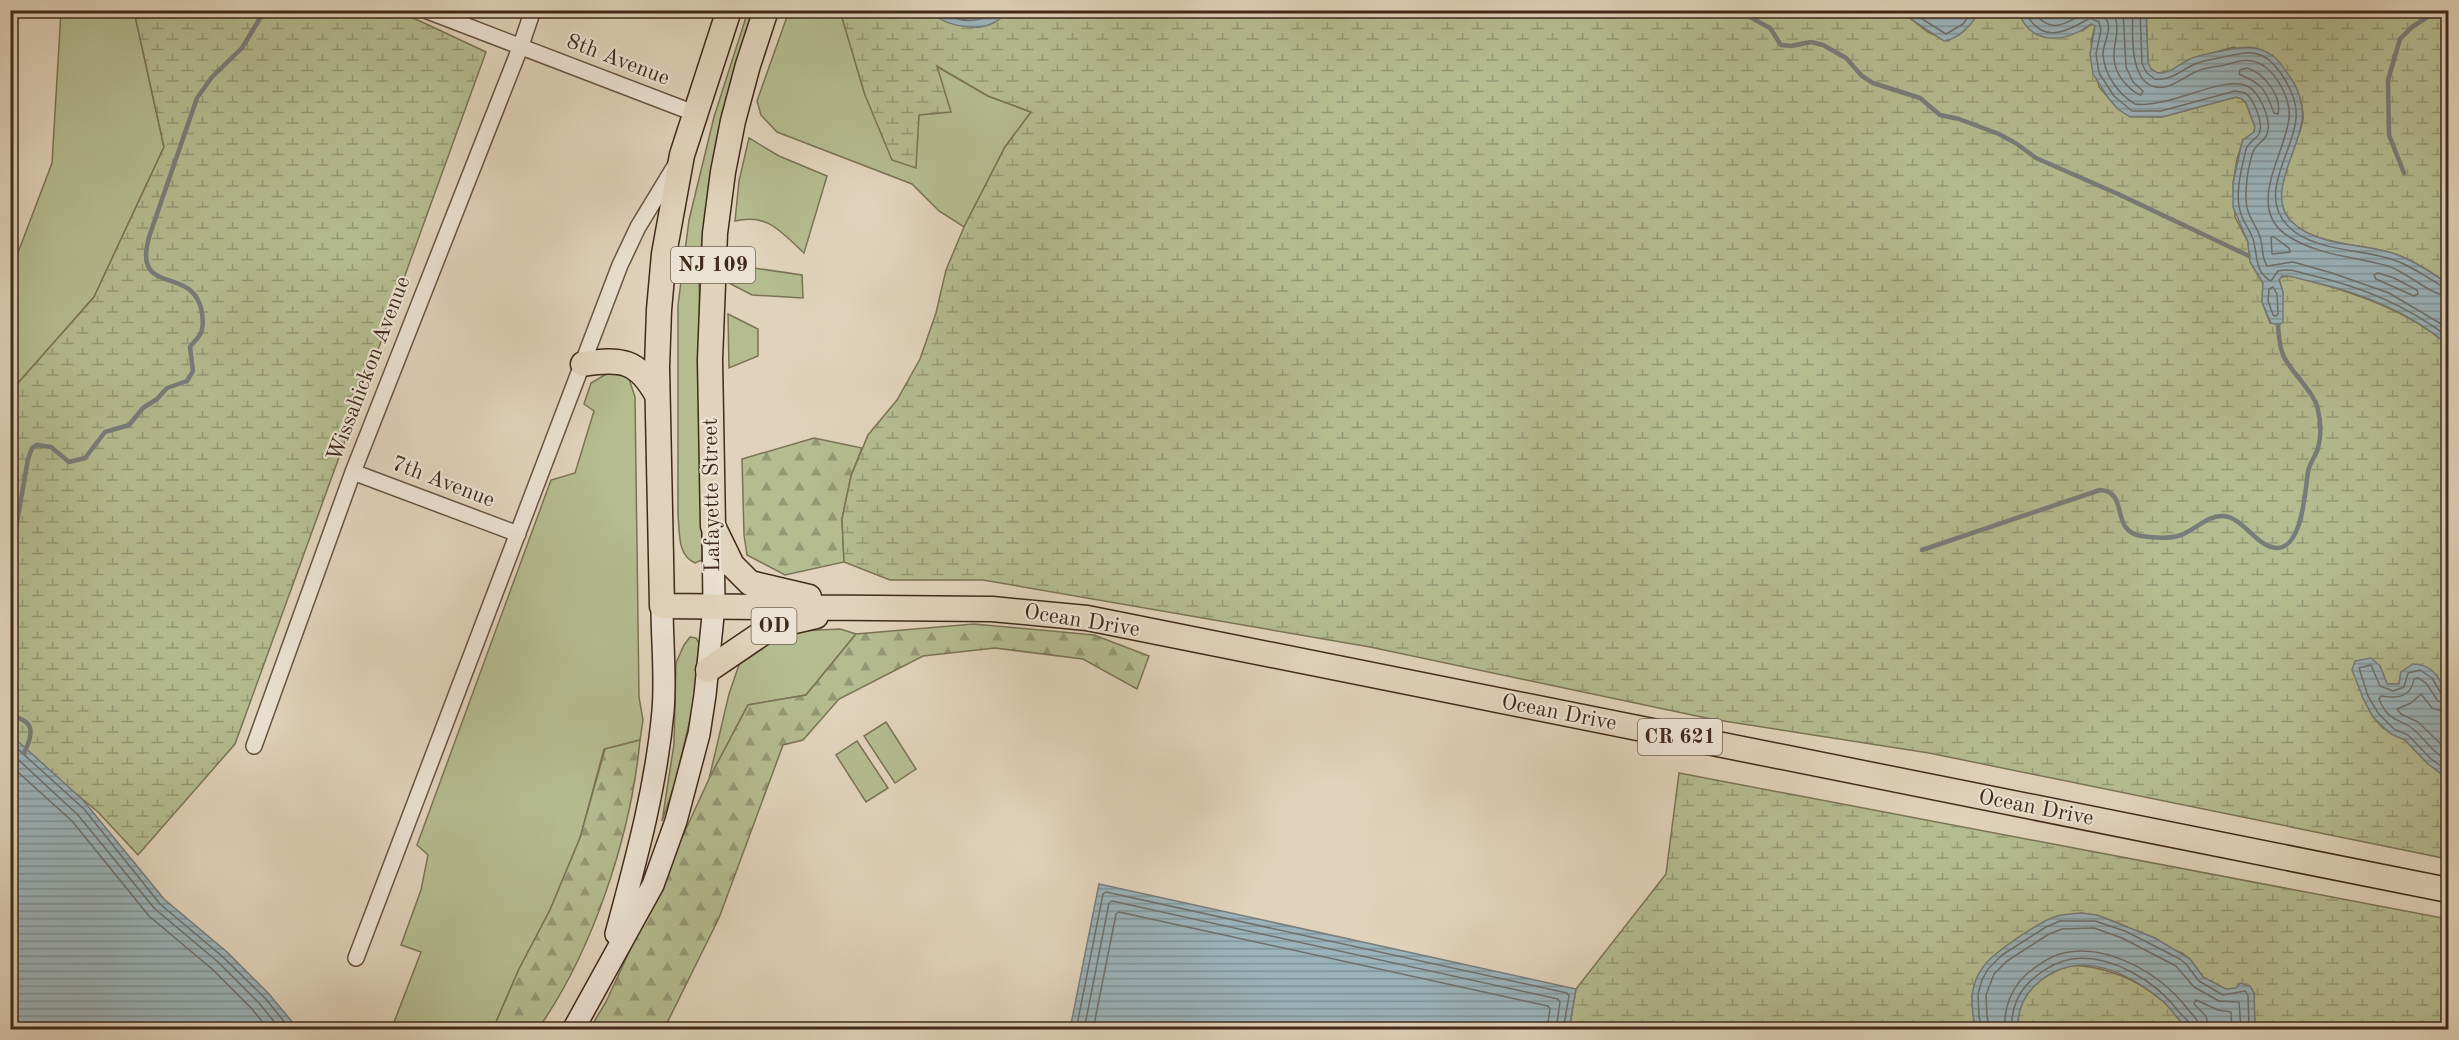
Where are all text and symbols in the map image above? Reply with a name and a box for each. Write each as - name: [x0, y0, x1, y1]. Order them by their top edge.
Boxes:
- street label: 8th Avenue: [563, 30, 673, 90]
- road number: NJ 109: [671, 247, 755, 283]
- street label: Wissahickon Avenue: [324, 273, 414, 465]
- street label: Lafayette Street: [700, 418, 724, 572]
- street label: 7th Avenue: [388, 452, 498, 512]
- street label: Ocean Drive: [1023, 601, 1141, 641]
- road number: OD: [752, 608, 796, 644]
- street label: Ocean Drive: [1500, 691, 1618, 735]
- road number: CR 621: [1638, 719, 1722, 755]
- street label: Ocean Drive: [1977, 786, 2095, 830]

